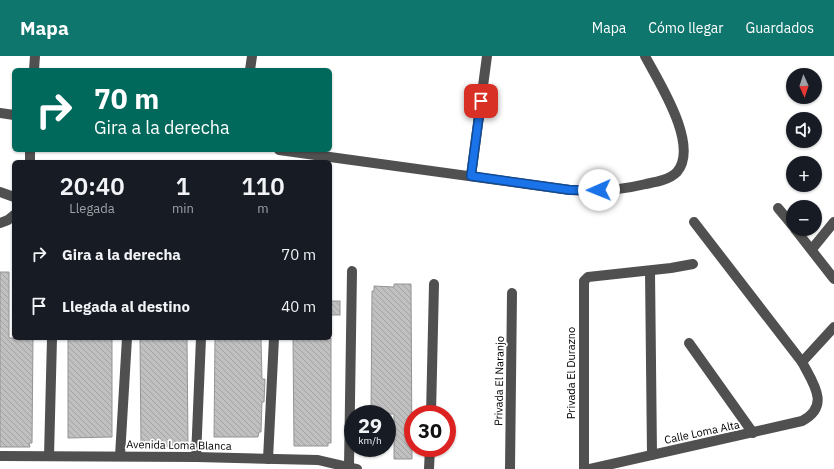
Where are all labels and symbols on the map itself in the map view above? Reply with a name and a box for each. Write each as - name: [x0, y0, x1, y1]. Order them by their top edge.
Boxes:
- north arrow: [786, 68, 822, 104]
- pin: [464, 84, 498, 118]
- position arrow: [578, 169, 620, 211]
- street label: Privada El Durazno: [564, 327, 578, 419]
- street label: Privada El Naranjo: [491, 336, 507, 426]
- speed limit sign: 30: [404, 405, 456, 457]
- street label: Calle Loma Alta: [663, 417, 741, 447]
- street label: Avenida Loma Blanca: [126, 437, 232, 453]

